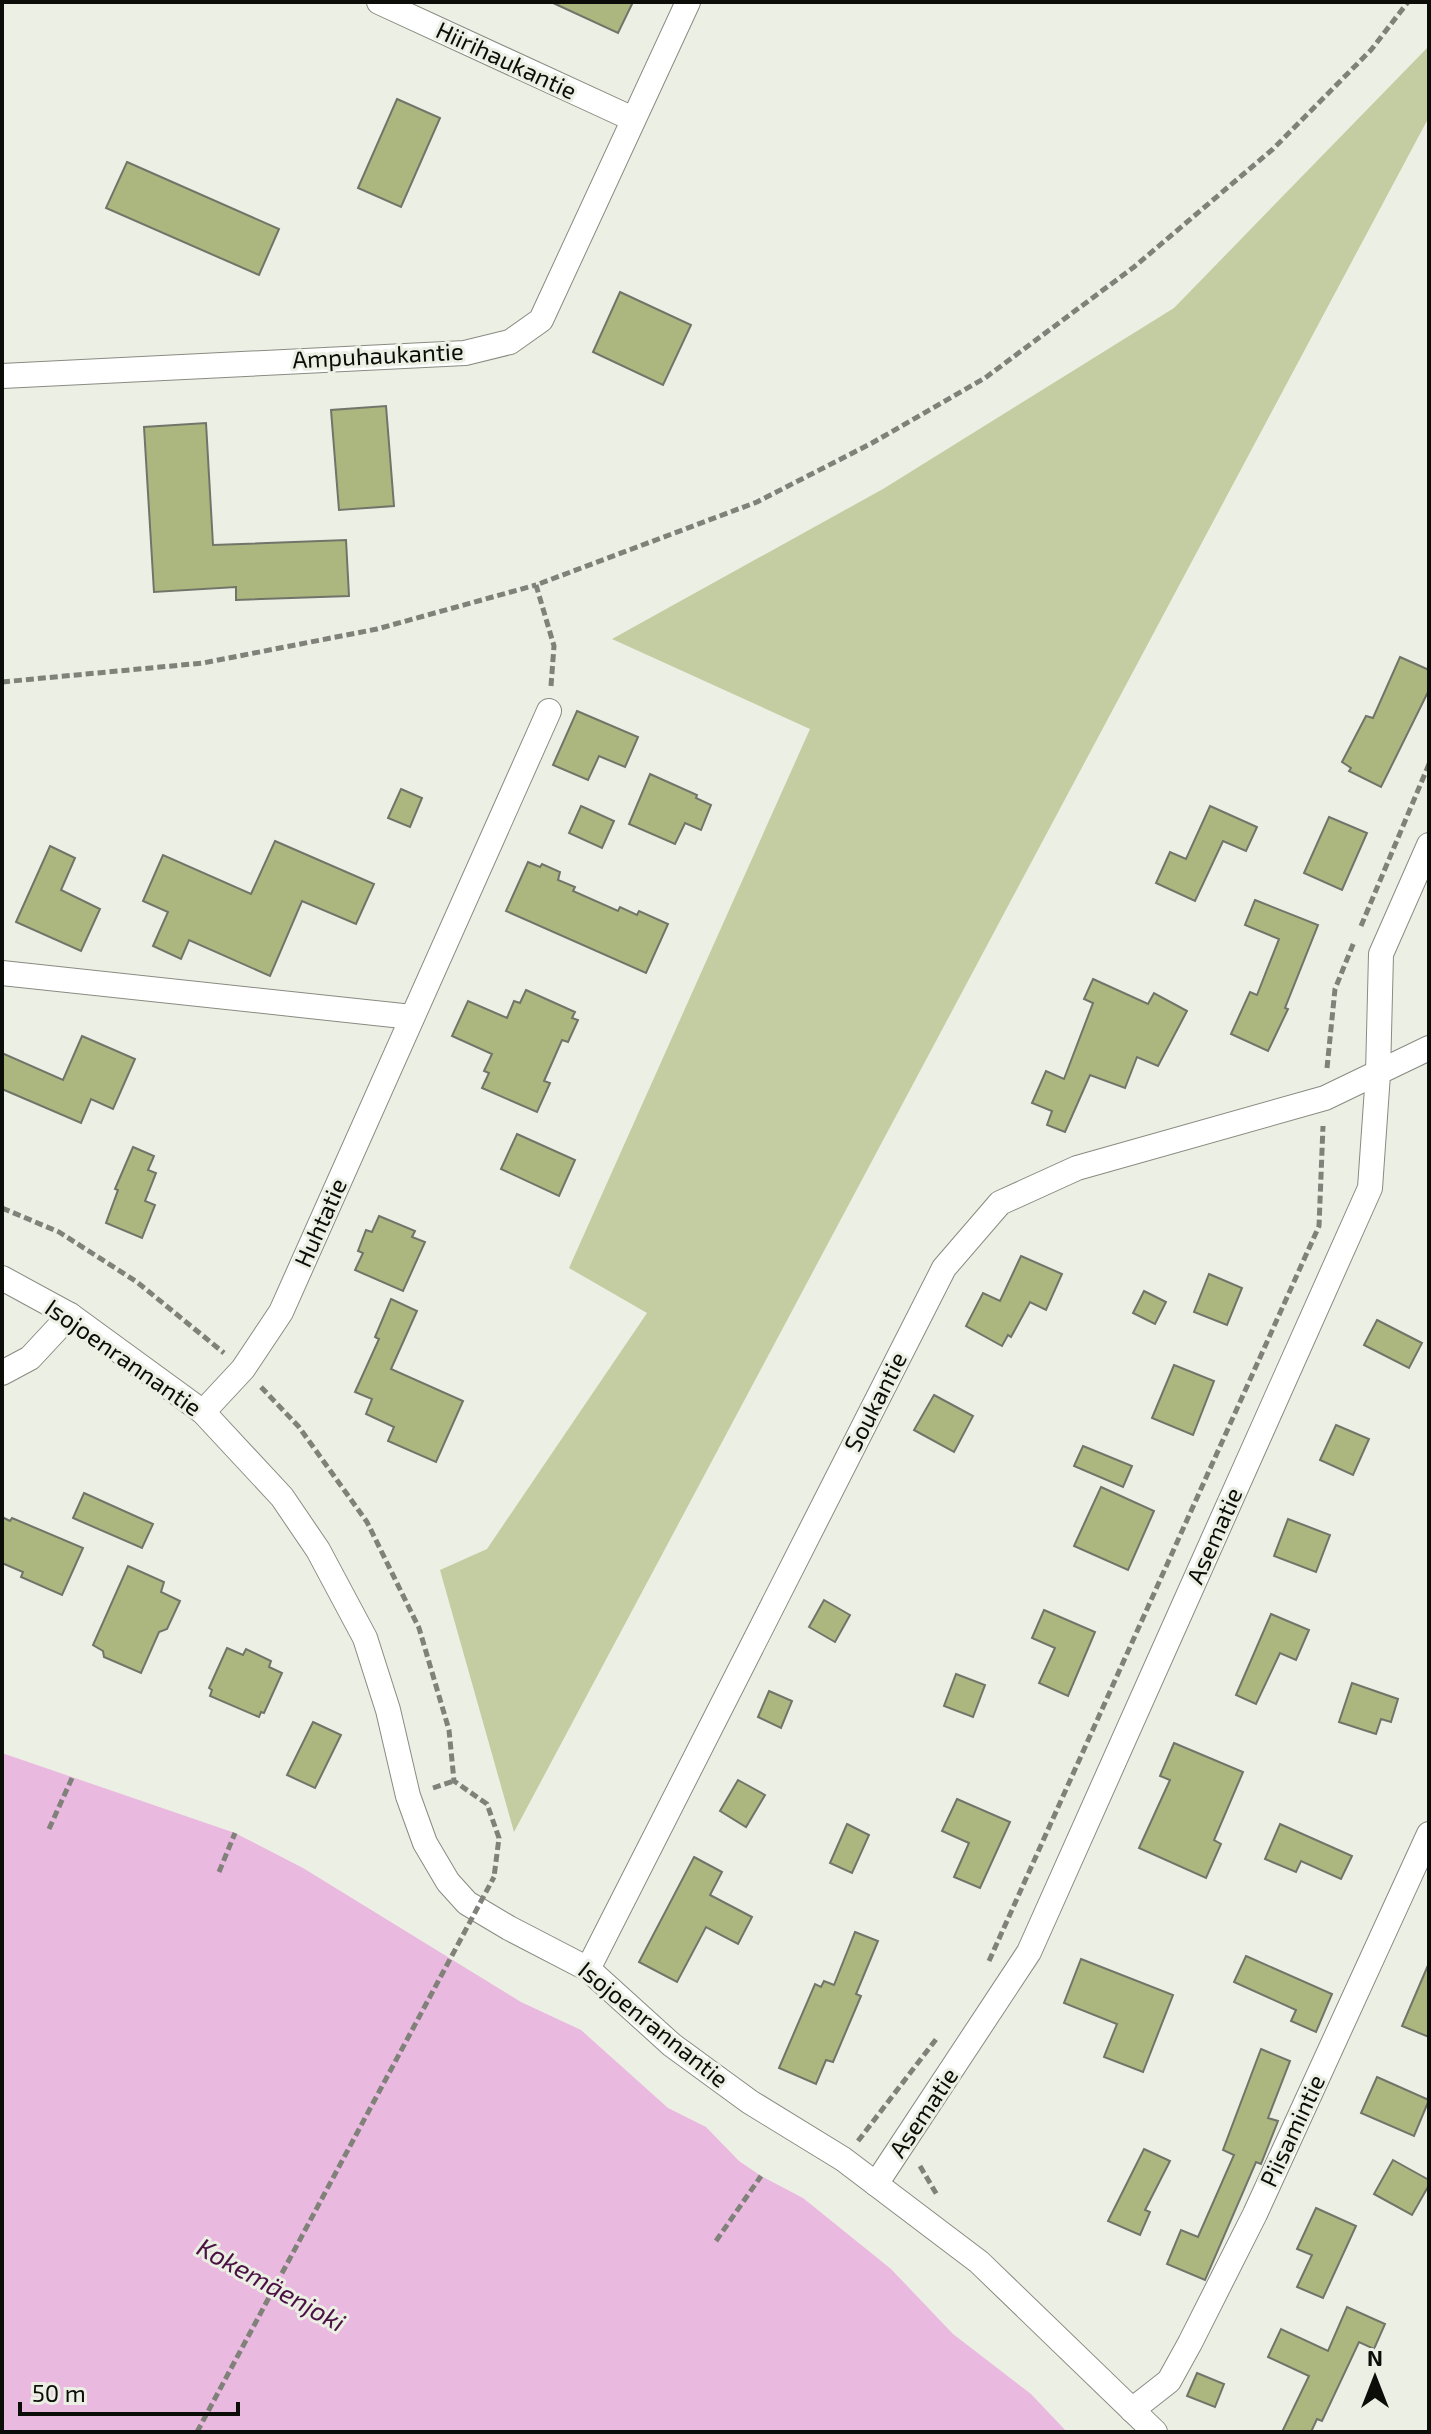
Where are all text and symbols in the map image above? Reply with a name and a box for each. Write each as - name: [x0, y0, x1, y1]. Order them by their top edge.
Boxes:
- street label: Hiirihaukantie: [432, 14, 581, 105]
- street label: Ampuhaukantie: [291, 336, 464, 373]
- street label: Huhtatie: [287, 1174, 352, 1271]
- street label: Isojoenrannantie: [40, 1292, 208, 1422]
- street label: Soukantie: [837, 1347, 912, 1456]
- street label: Asematie: [1180, 1483, 1248, 1588]
- street label: Isojoenrannantie: [573, 1955, 735, 2093]
- street label: Asematie: [882, 2062, 963, 2163]
- street label: Piisamintie: [1253, 2070, 1330, 2191]
- water label: Kokemäenjoki: [192, 2230, 351, 2337]
- north arrow: [1335, 2338, 1415, 2418]
- text: N: [1367, 2344, 1383, 2370]
- scale bar: [20, 2366, 238, 2416]
- text: 50 m: [32, 2378, 86, 2407]

